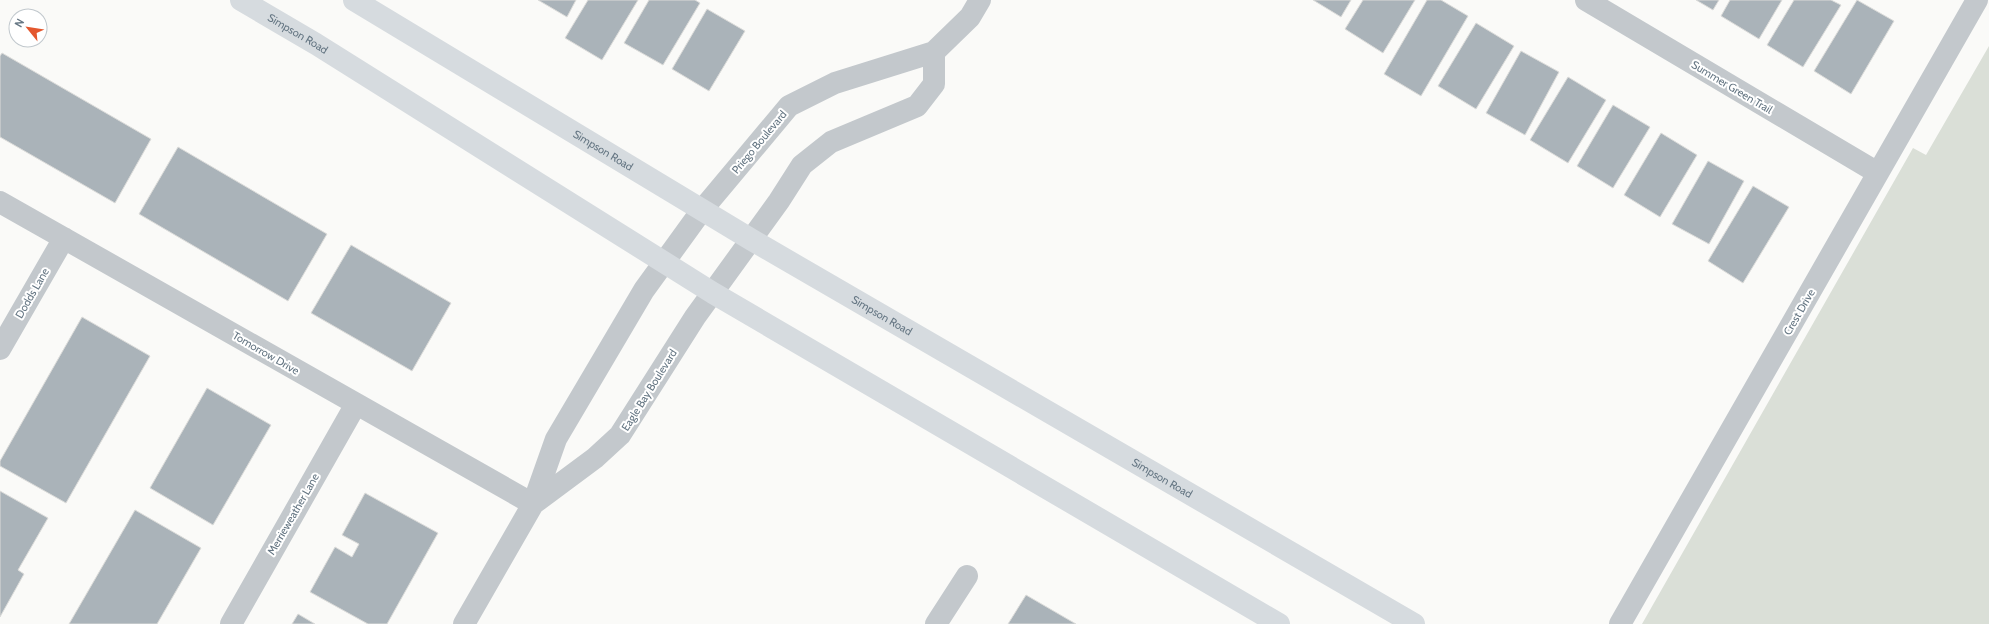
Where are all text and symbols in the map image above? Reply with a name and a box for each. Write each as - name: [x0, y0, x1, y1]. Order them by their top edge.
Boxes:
- north arrow: [8, 8, 48, 48]
- street label: Simpson Road: [265, 10, 331, 57]
- text: N: [11, 16, 27, 30]
- street label: Summer Green Trail: [1689, 57, 1775, 117]
- street label: Priego Boulevard: [728, 108, 790, 176]
- street label: Simpson Road: [571, 127, 636, 174]
- street label: Dodds Lane: [12, 265, 52, 321]
- street label: Crest Drive: [1780, 286, 1818, 338]
- street label: Simpson Road: [849, 292, 915, 338]
- street label: Tomorrow Drive: [230, 328, 302, 378]
- street label: Eagle Bay Boulevard: [618, 347, 680, 433]
- street label: Simpson Road: [1129, 455, 1195, 501]
- street label: Merrieweather Lane: [264, 470, 322, 557]

